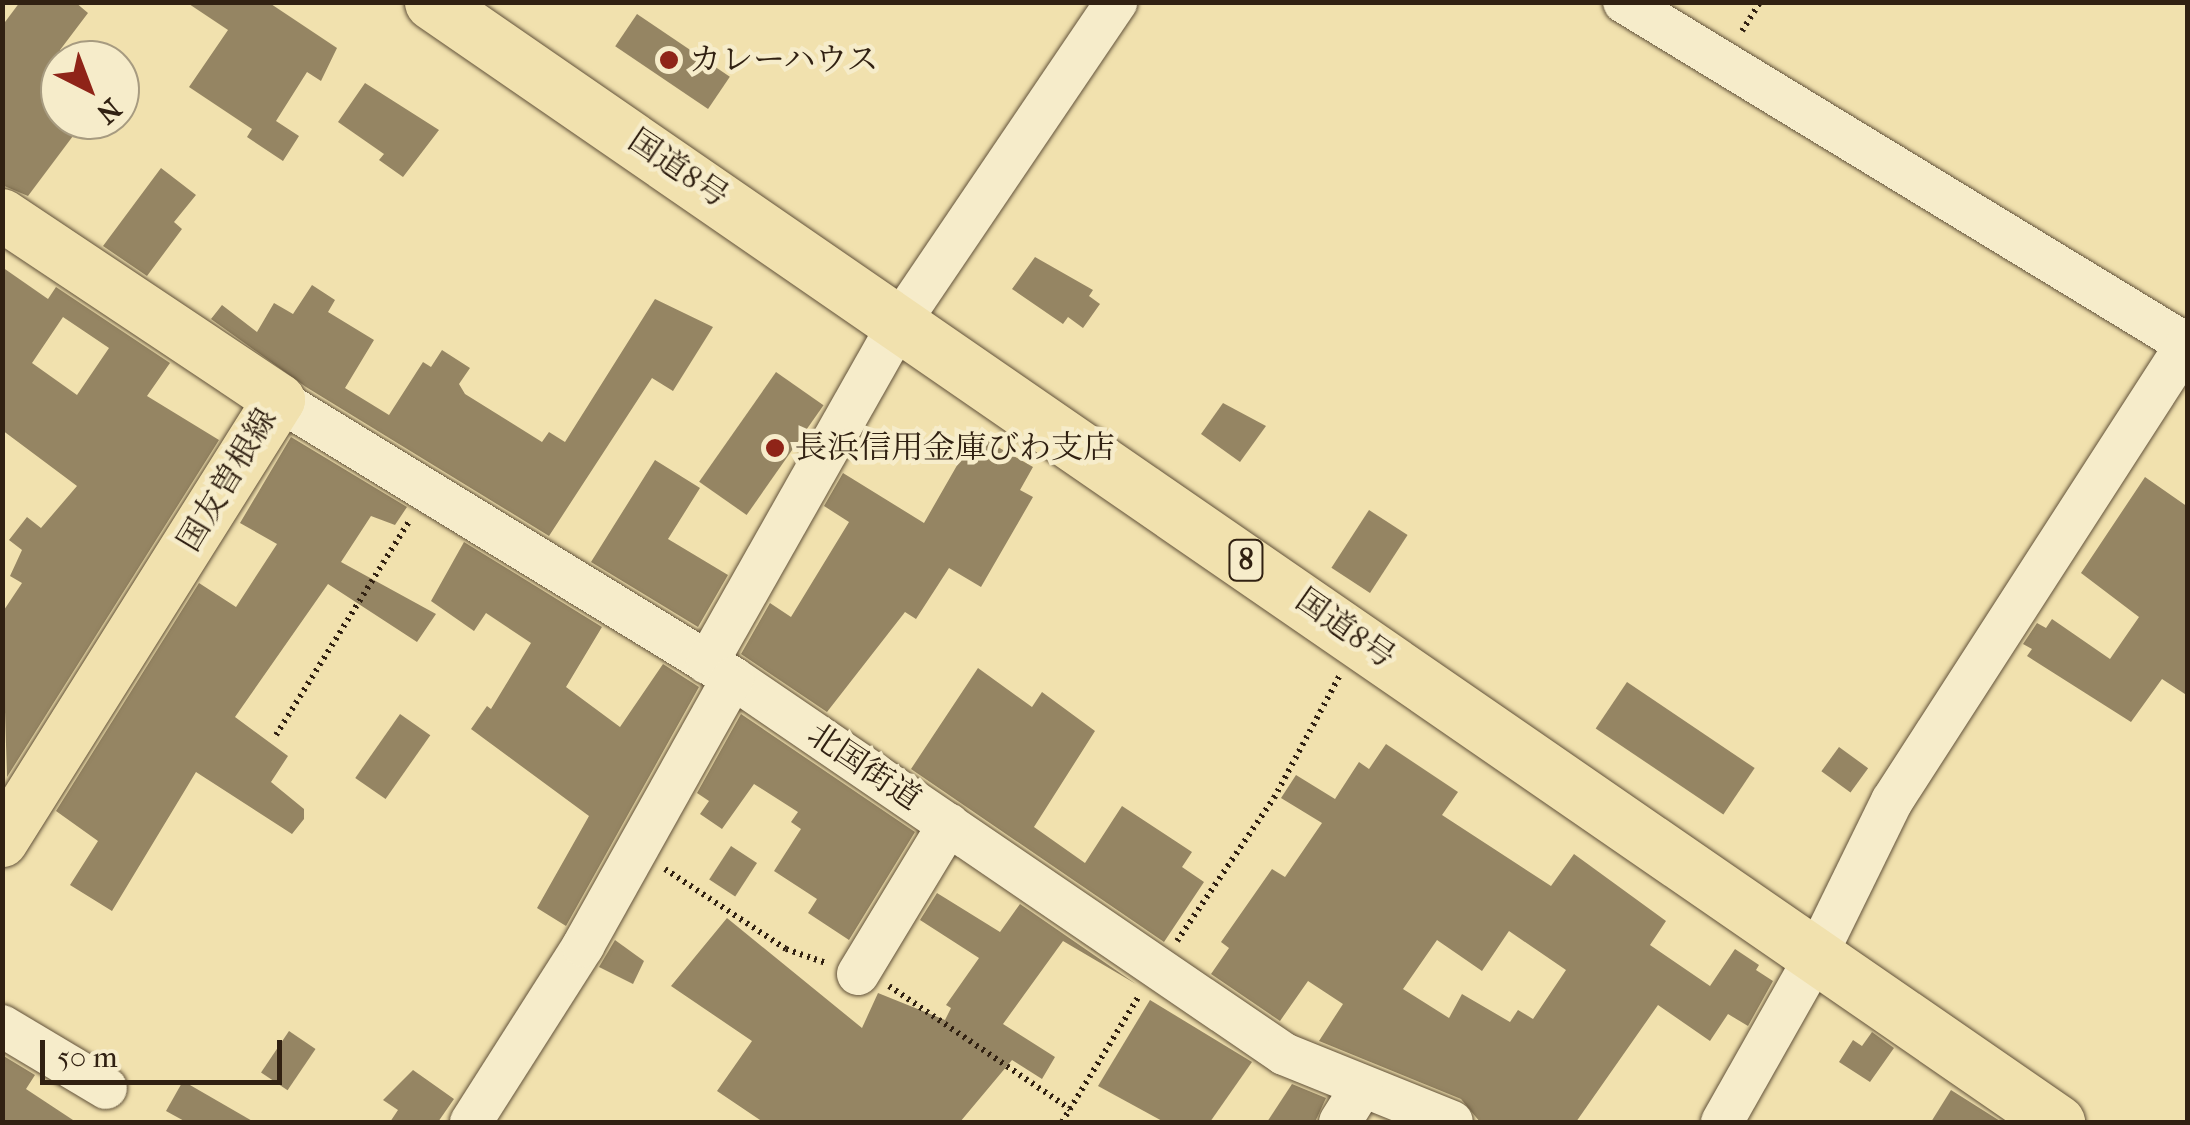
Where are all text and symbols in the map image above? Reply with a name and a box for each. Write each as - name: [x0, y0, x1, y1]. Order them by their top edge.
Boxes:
- north arrow: [40, 40, 140, 140]
- place label: カレーハウス: [689, 41, 881, 79]
- marker: カレーハウス: [658, 49, 680, 71]
- text: N: [90, 92, 128, 131]
- street label: 国道8号: [621, 122, 735, 216]
- street label: 国友曽根線: [170, 402, 286, 558]
- place label: 長浜信用金庫びわ支店: [795, 429, 1115, 467]
- marker: 長浜信用金庫びわ支店: [764, 437, 786, 459]
- road number: 8: [1226, 535, 1266, 585]
- street label: 国道8号: [1288, 581, 1402, 677]
- street label: 北国街道: [800, 715, 928, 819]
- scale bar: [45, 1020, 288, 1082]
- text: 50 m: [57, 1040, 118, 1075]

